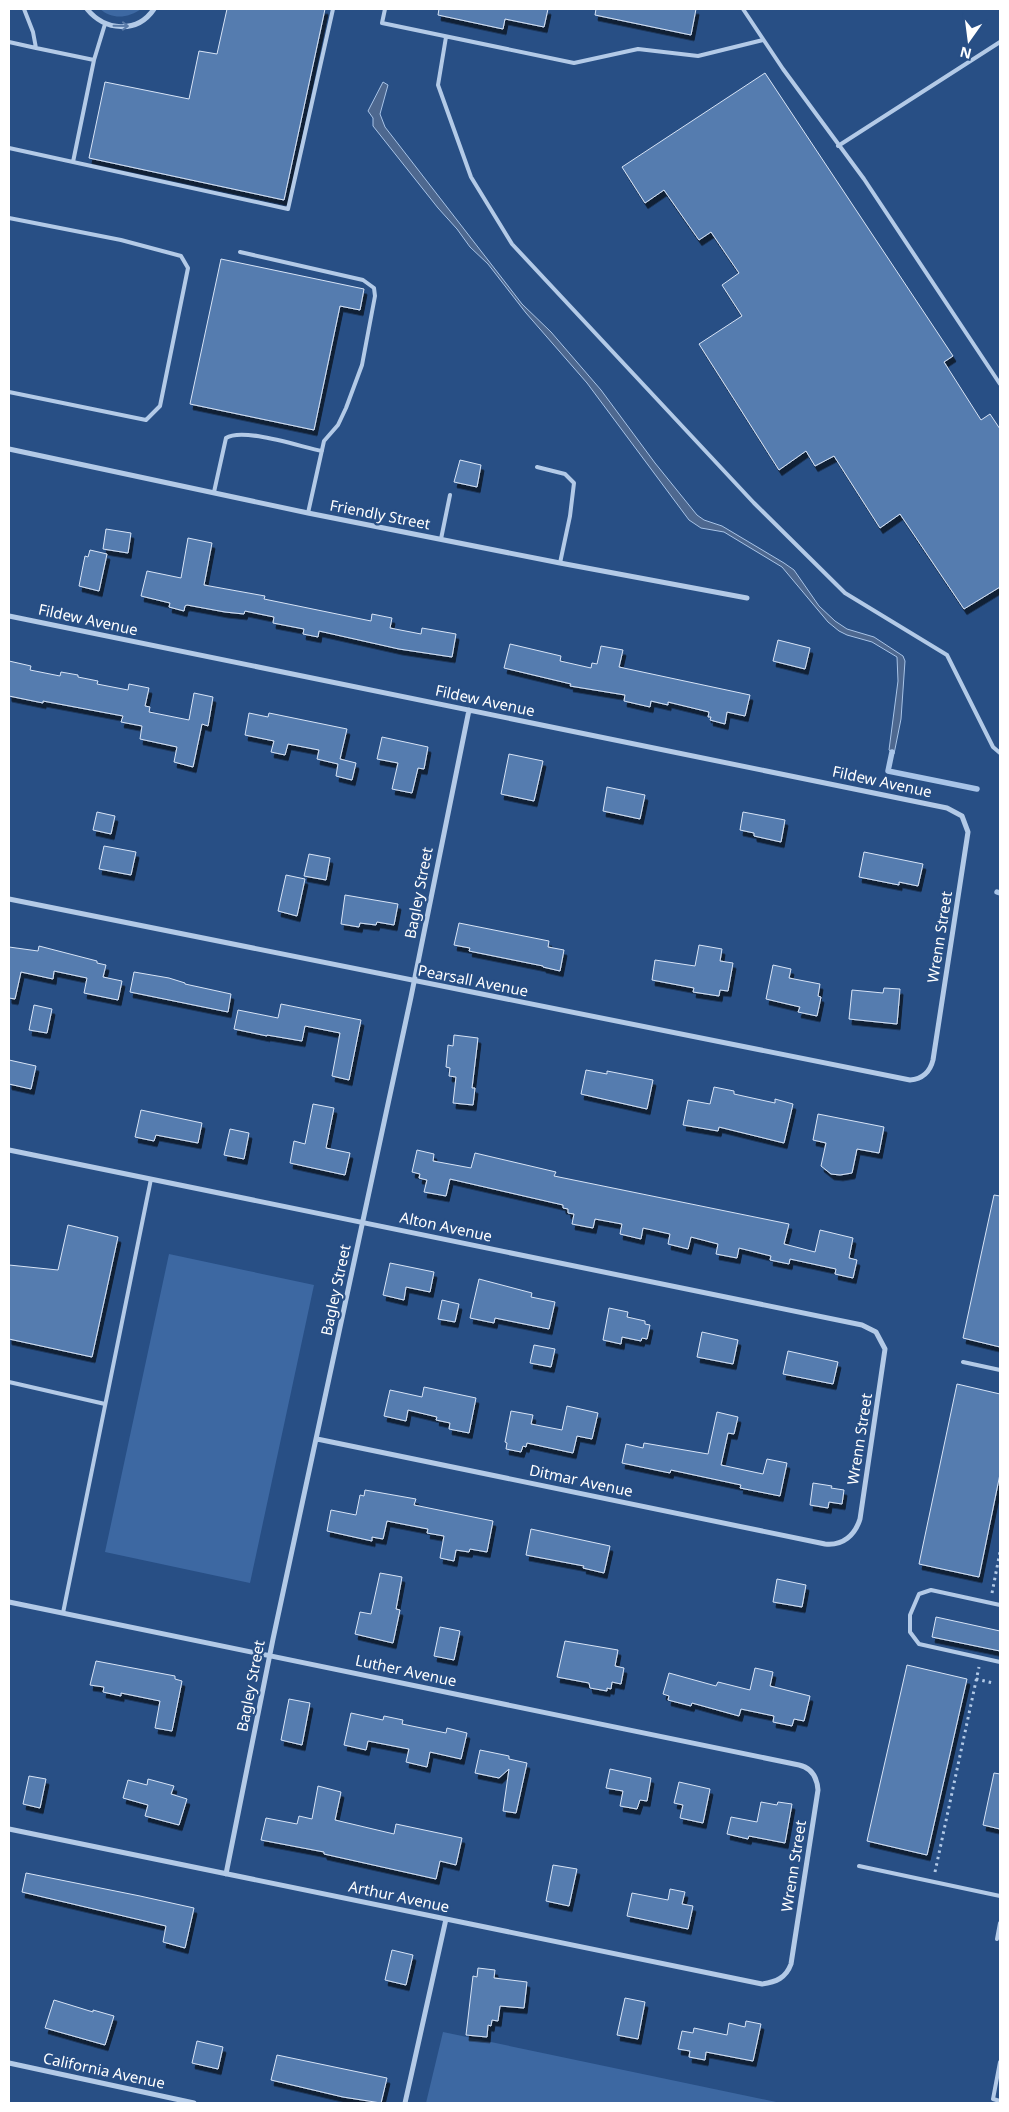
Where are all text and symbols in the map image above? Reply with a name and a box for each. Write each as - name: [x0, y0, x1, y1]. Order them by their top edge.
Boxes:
- north arrow: [944, 15, 994, 65]
- one-way arrow: [112, 21, 128, 31]
- text: N: [958, 43, 974, 64]
- street label: Friendly Street: [328, 494, 433, 534]
- street label: Fildew Avenue: [37, 599, 140, 639]
- street label: Fildew Avenue: [434, 680, 537, 720]
- street label: Fildew Avenue: [831, 761, 934, 801]
- street label: Bagley Street: [399, 845, 437, 940]
- street label: Wrenn Street: [922, 889, 956, 984]
- street label: Pearsall Avenue: [416, 960, 530, 1001]
- street label: Alton Avenue: [398, 1206, 494, 1246]
- street label: Bagley Street: [316, 1242, 355, 1337]
- street label: Wrenn Street: [842, 1391, 876, 1486]
- street label: Ditmar Avenue: [528, 1459, 635, 1501]
- street label: Bagley Street: [231, 1638, 269, 1733]
- street label: Luther Avenue: [354, 1650, 459, 1691]
- street label: Wrenn Street: [776, 1818, 810, 1913]
- street label: Arthur Avenue: [347, 1876, 451, 1916]
- street label: California Avenue: [41, 2047, 167, 2093]

